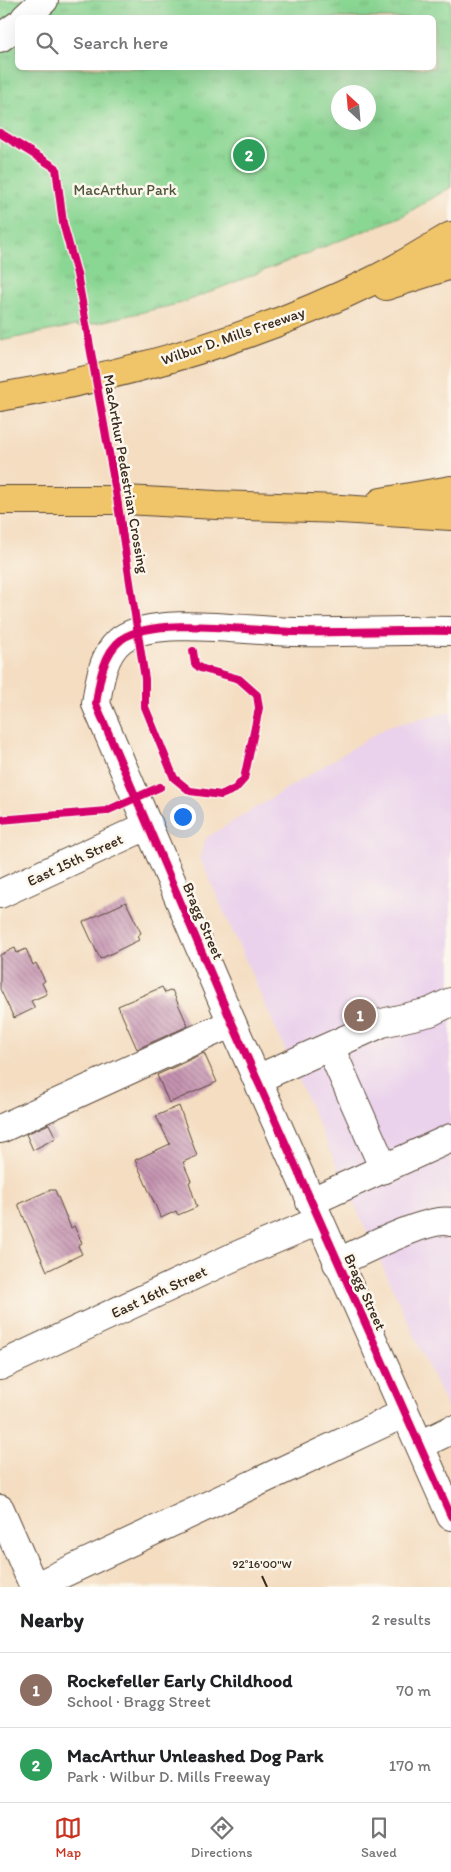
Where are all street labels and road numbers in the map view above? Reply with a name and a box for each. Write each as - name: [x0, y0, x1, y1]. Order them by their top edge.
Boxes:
- street label: Wilbur D. Mills Freeway: [159, 303, 307, 369]
- street label: MacArthur Pedestrian Crossing: [100, 373, 152, 575]
- street label: East 15th Street: [24, 830, 126, 890]
- street label: Bragg Street: [179, 880, 227, 962]
- street label: Bragg Street: [340, 1251, 390, 1333]
- street label: East 16th Street: [108, 1262, 210, 1322]

